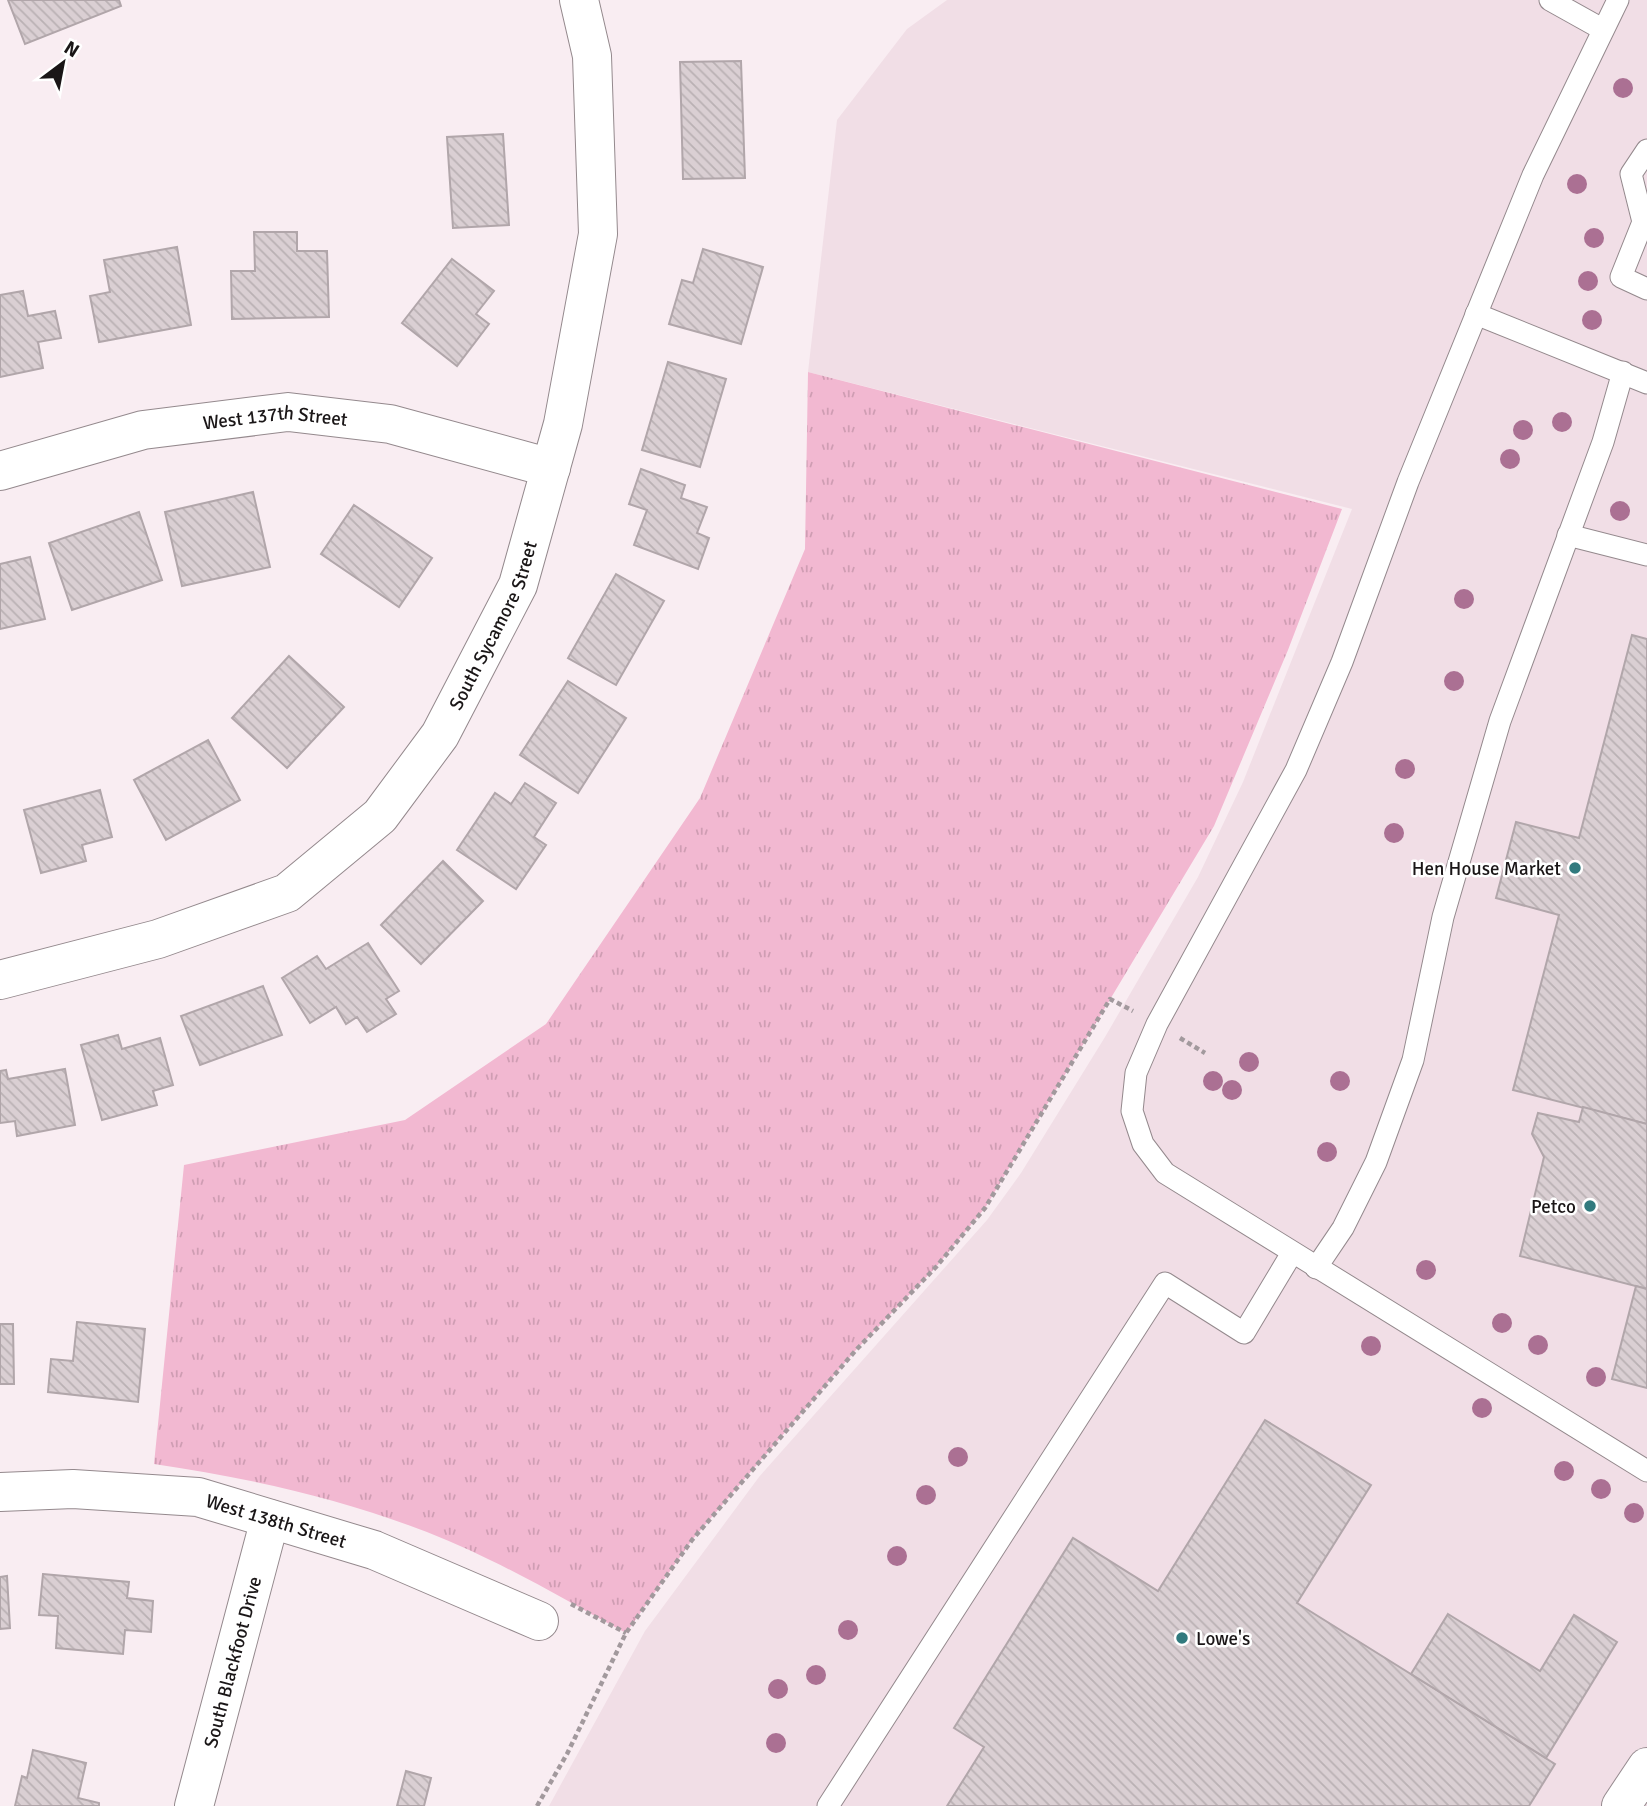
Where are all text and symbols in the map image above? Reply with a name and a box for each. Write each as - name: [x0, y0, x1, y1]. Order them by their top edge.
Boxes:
- north arrow: [28, 28, 98, 98]
- text: N: [60, 36, 83, 63]
- street label: West 137th Street: [202, 401, 349, 435]
- street label: South Sycamore Street: [444, 538, 543, 714]
- place label: Hen House Market: [1412, 857, 1561, 881]
- marker: Hen House Market: [1567, 860, 1583, 876]
- place label: Petco: [1531, 1195, 1576, 1219]
- marker: Petco: [1582, 1198, 1598, 1214]
- street label: West 138th Street: [203, 1489, 349, 1554]
- street label: South Blackfoot Drive: [199, 1574, 267, 1751]
- place label: Lowe's: [1196, 1627, 1250, 1651]
- marker: Lowe's: [1174, 1630, 1190, 1646]

